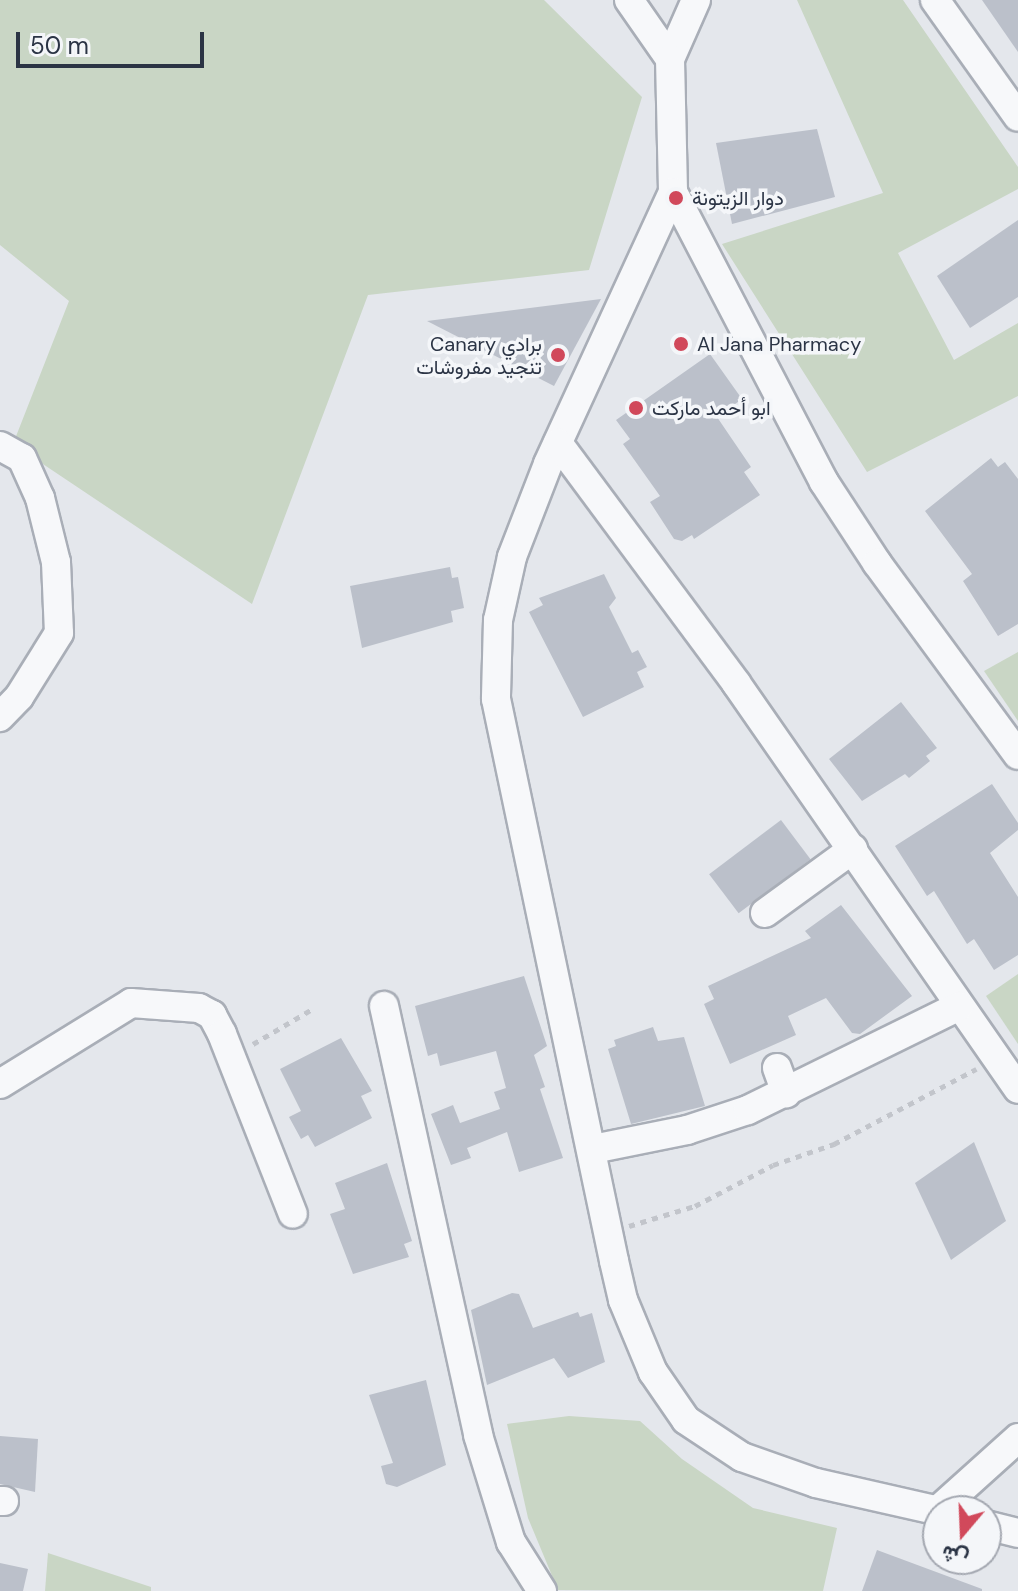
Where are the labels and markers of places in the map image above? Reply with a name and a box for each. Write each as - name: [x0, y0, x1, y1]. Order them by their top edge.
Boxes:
- place label: دوار الزيتونة: [692, 186, 784, 210]
- marker: دوار الزيتونة: [667, 189, 685, 207]
- place label: Canary برادي تنجيد مفروشات: [416, 332, 542, 379]
- place label: Al Jana Pharmacy: [697, 332, 861, 356]
- marker: Al Jana Pharmacy: [672, 335, 690, 353]
- marker: Canary برادي تنجيد مفروشات: [549, 346, 567, 364]
- place label: ابو أحمد ماركت: [652, 396, 771, 420]
- marker: ابو أحمد ماركت: [627, 399, 645, 417]

